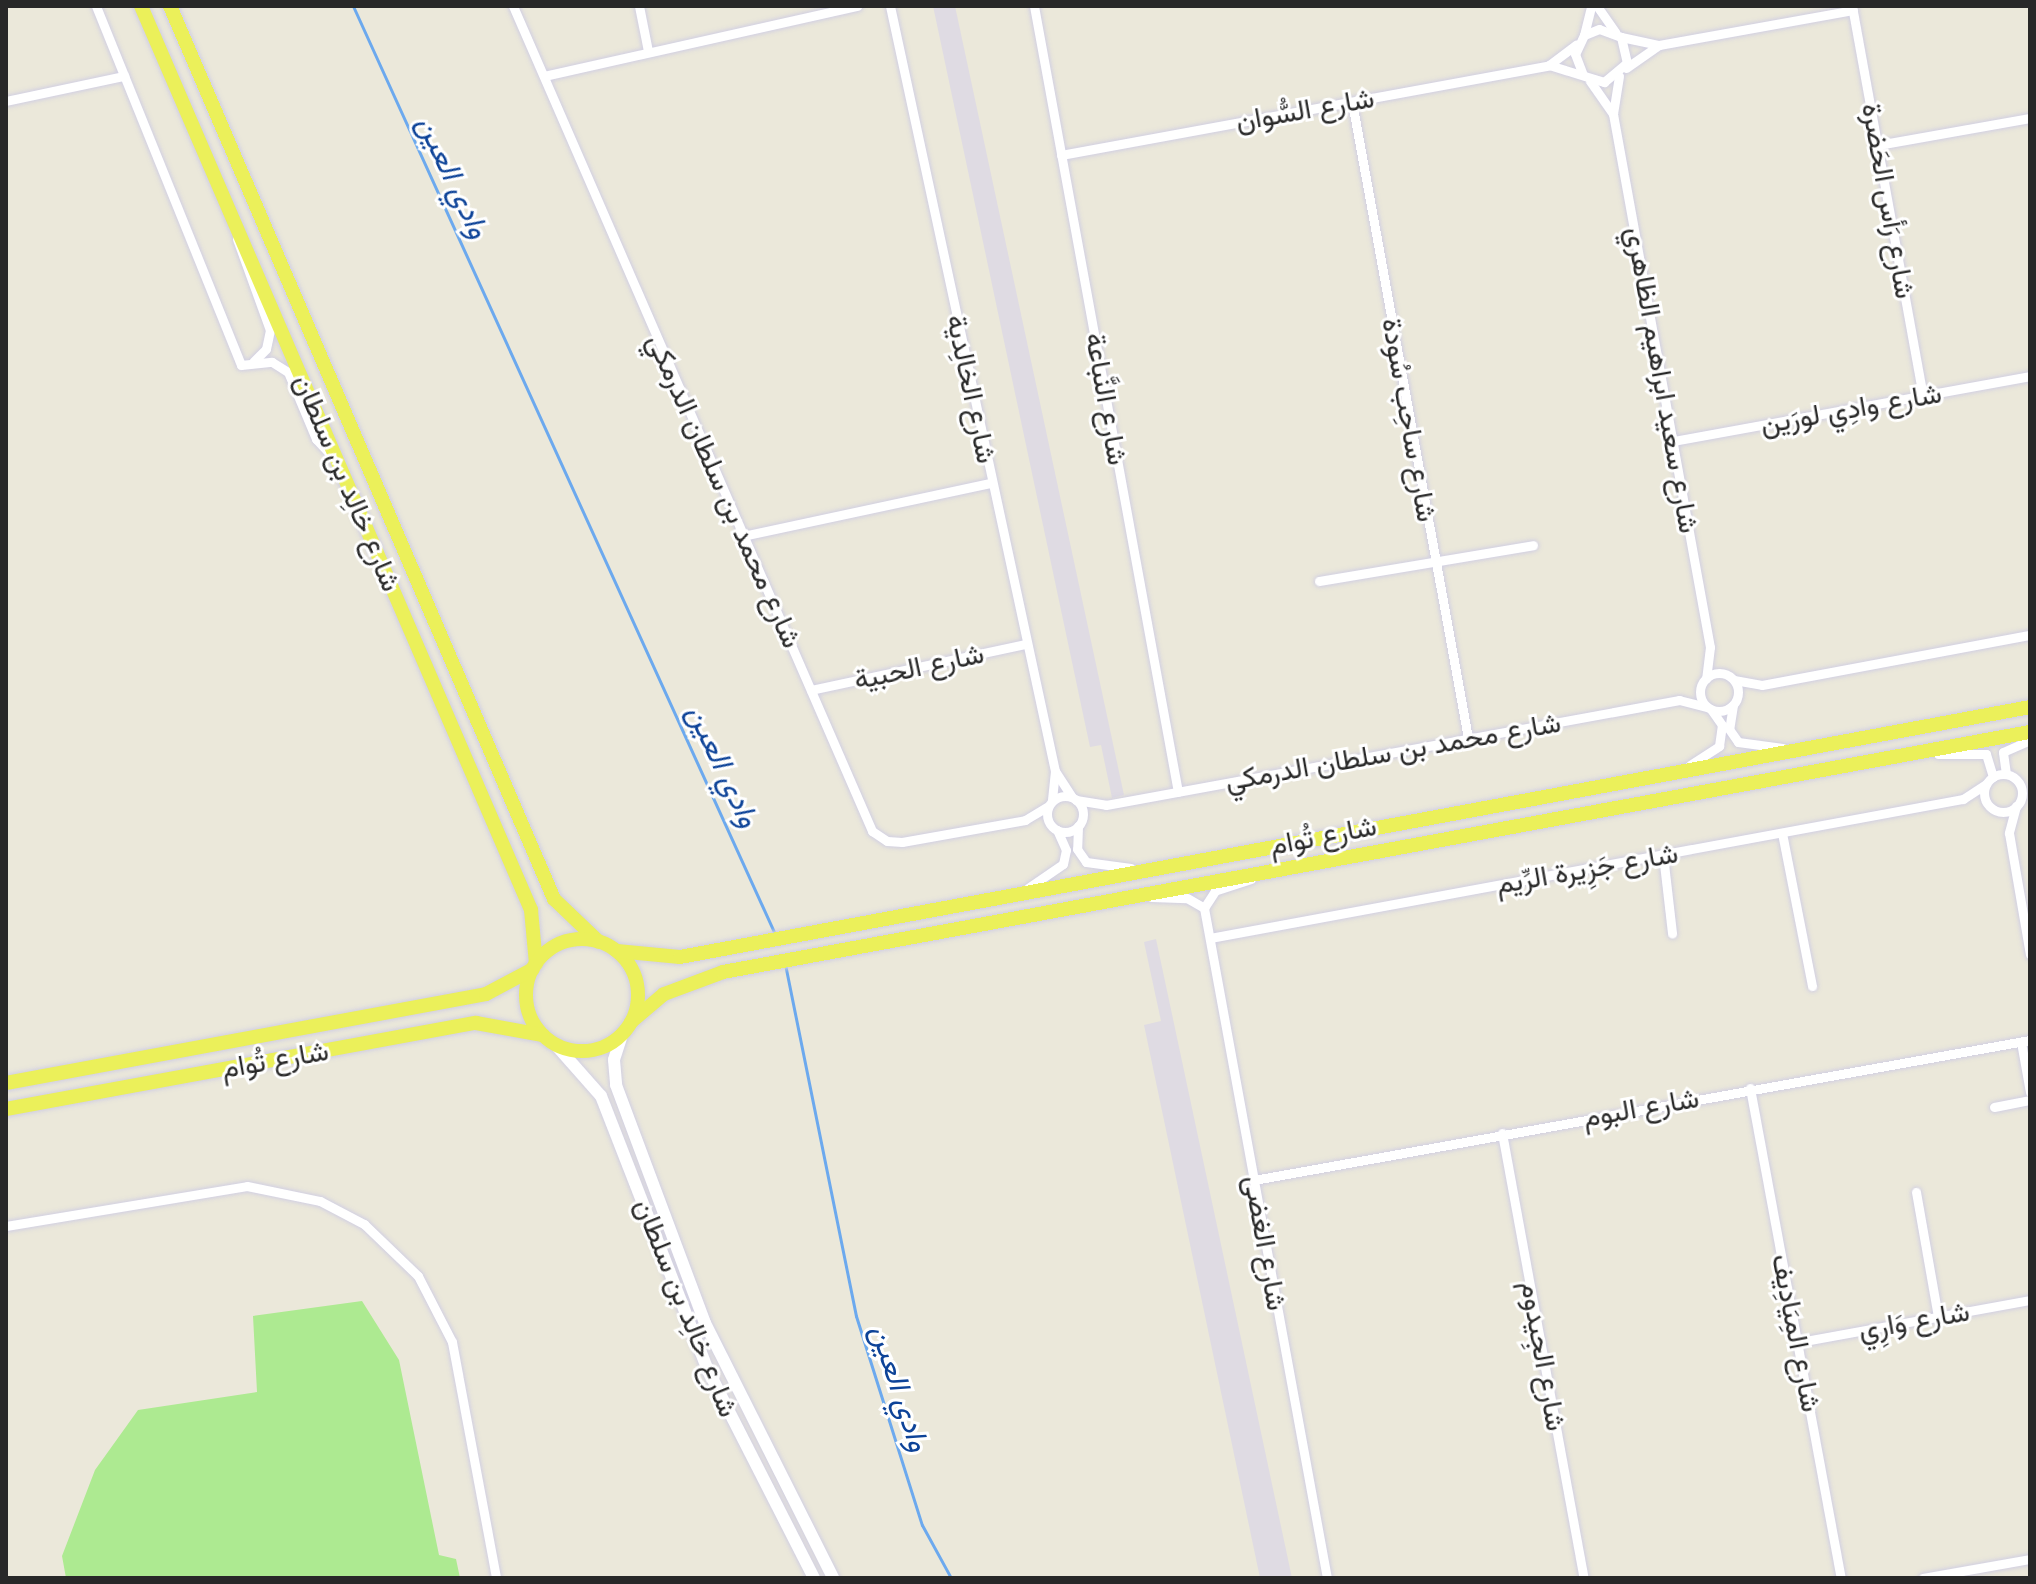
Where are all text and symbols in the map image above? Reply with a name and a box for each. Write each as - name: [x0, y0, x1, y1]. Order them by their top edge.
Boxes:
- street label: شارع السُّوان: [1233, 81, 1377, 139]
- street label: شارع رَأس الحَضرة: [1854, 101, 1922, 301]
- water label: وادي العين: [409, 110, 497, 244]
- street label: شارع سعيد ابراهيم الظاهري: [1619, 224, 1705, 536]
- street label: شارع الخالِدية: [939, 312, 1003, 466]
- street label: شارع ساحِب سُودة: [1375, 315, 1443, 525]
- street label: شارع محمد بن سلطان الدرمكي: [640, 329, 808, 653]
- street label: شارع النَّباعة: [1078, 330, 1134, 468]
- street label: شارع خالِد بن سلطان: [286, 369, 408, 597]
- street label: شارع وادِي لورَين: [1758, 377, 1944, 441]
- street label: شارع الحبية: [851, 637, 987, 697]
- water label: وادي العين: [679, 699, 767, 833]
- street label: شارع محمد بن سلطان الدرمكي: [1223, 706, 1563, 798]
- street label: شارع تُوام: [1267, 809, 1379, 863]
- street label: شارع جَزِيرة الرِّيم: [1493, 836, 1681, 902]
- street label: شارع تُوام: [219, 1034, 331, 1086]
- street label: شارع البوم: [1580, 1081, 1702, 1135]
- street label: شارع الغضى: [1237, 1173, 1293, 1313]
- street label: شارع خالِد بن سلطان: [627, 1194, 745, 1422]
- street label: شارع المِيَادِيف: [1764, 1251, 1828, 1415]
- street label: شارع الجِيدوم: [1513, 1278, 1573, 1434]
- street label: شارع وَارِي: [1856, 1295, 1972, 1347]
- water label: وادي العين: [863, 1320, 937, 1456]

